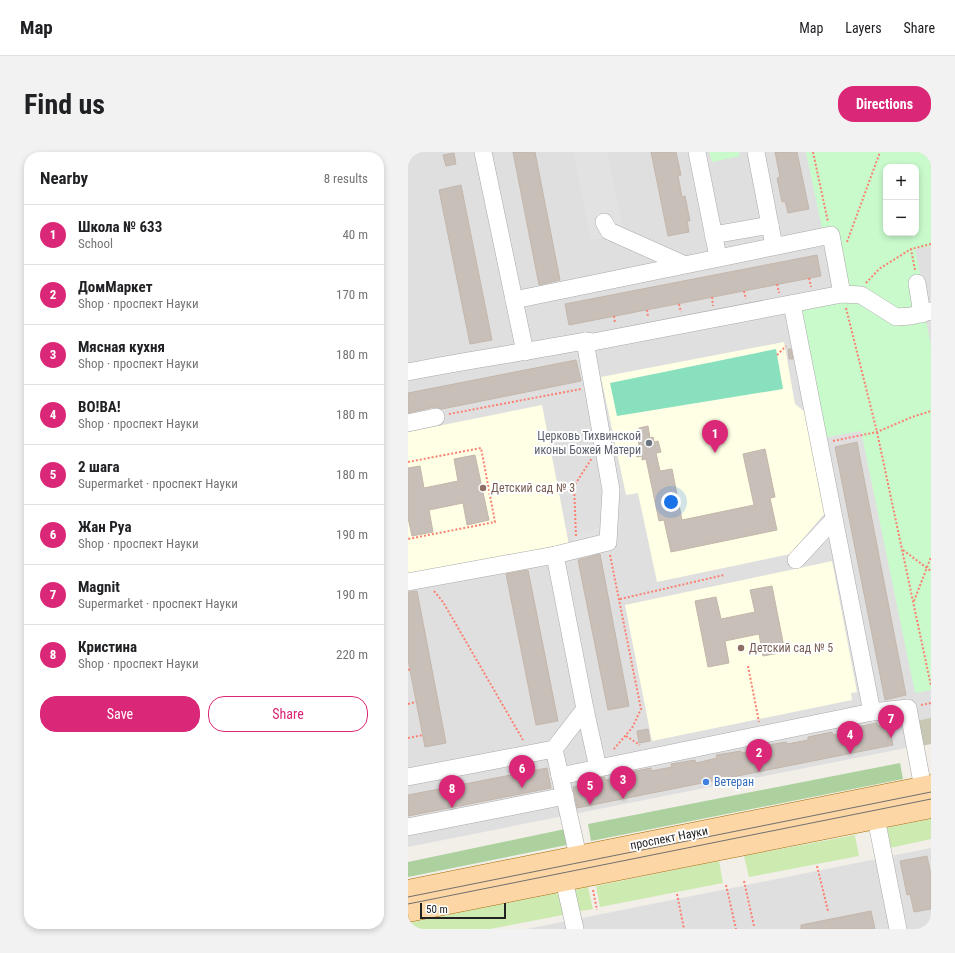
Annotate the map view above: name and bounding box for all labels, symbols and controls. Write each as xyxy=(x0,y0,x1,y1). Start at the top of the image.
text: Map xyxy=(20,16,53,39)
text: Map xyxy=(799,20,823,36)
text: Layers xyxy=(845,20,882,36)
text: Share xyxy=(904,20,935,36)
button: Directions xyxy=(838,86,931,122)
text: Find us xyxy=(24,88,105,121)
map controls xyxy=(883,164,919,236)
button: + xyxy=(883,164,919,200)
text: Nearby xyxy=(40,168,88,188)
text: 8 results xyxy=(324,171,368,186)
button: − xyxy=(883,200,919,236)
text: Школа № 633 xyxy=(78,218,162,236)
text: 1 xyxy=(50,227,56,242)
text: 40 m xyxy=(342,227,368,242)
text: School xyxy=(78,236,113,251)
text: ДомМаркет xyxy=(78,278,152,296)
text: 2 xyxy=(50,287,56,302)
text: 170 m xyxy=(336,287,368,302)
text: Shop · проспект Науки xyxy=(78,296,199,311)
text: Мясная кухня xyxy=(78,338,165,356)
text: 3 xyxy=(50,347,56,362)
text: 180 m xyxy=(336,347,368,362)
text: Shop · проспект Науки xyxy=(78,356,199,371)
text: ВО!ВА! xyxy=(78,398,121,416)
text: 4 xyxy=(50,407,56,422)
text: 180 m xyxy=(336,407,368,422)
text: Shop · проспект Науки xyxy=(78,416,199,431)
pin: 1 xyxy=(702,420,728,453)
place label: Церковь Тихвинской иконы Божей Матери xyxy=(534,429,641,457)
marker: Церковь Тихвинской иконы Божей Матери xyxy=(644,438,654,448)
text: 2 шага xyxy=(78,458,120,476)
text: 5 xyxy=(50,467,56,482)
text: 180 m xyxy=(336,467,368,482)
text: Supermarket · проспект Науки xyxy=(78,476,238,491)
place label: Детский сад № 3 xyxy=(491,481,575,495)
marker: Детский сад № 3 xyxy=(478,483,488,493)
your location xyxy=(661,492,681,512)
text: Жан Руа xyxy=(78,518,132,536)
text: 6 xyxy=(50,527,56,542)
text: 190 m xyxy=(336,527,368,542)
text: Shop · проспект Науки xyxy=(78,536,199,551)
text: Magnit xyxy=(78,578,120,596)
text: 7 xyxy=(50,587,56,602)
text: 190 m xyxy=(336,587,368,602)
text: Supermarket · проспект Науки xyxy=(78,596,238,611)
text: Кристина xyxy=(78,638,137,656)
place label: Детский сад № 5 xyxy=(749,641,833,655)
marker: Детский сад № 5 xyxy=(736,643,746,653)
text: 8 xyxy=(50,647,56,662)
text: 220 m xyxy=(336,647,368,662)
text: Shop · проспект Науки xyxy=(78,656,199,671)
button: Save xyxy=(40,696,200,732)
button: Share xyxy=(208,696,368,732)
pin: 7 xyxy=(878,705,904,738)
pin: 4 xyxy=(837,721,863,754)
pin: 2 xyxy=(746,739,772,772)
pin: 6 xyxy=(509,755,535,788)
pin: 3 xyxy=(610,766,636,799)
pin: 5 xyxy=(577,772,603,805)
pin: 8 xyxy=(439,775,465,808)
place label: Ветеран xyxy=(714,775,754,789)
marker: Ветеран xyxy=(701,777,711,787)
street label: проспект Науки xyxy=(629,824,709,852)
scale bar xyxy=(420,901,506,920)
text: 50 m xyxy=(426,903,448,916)

